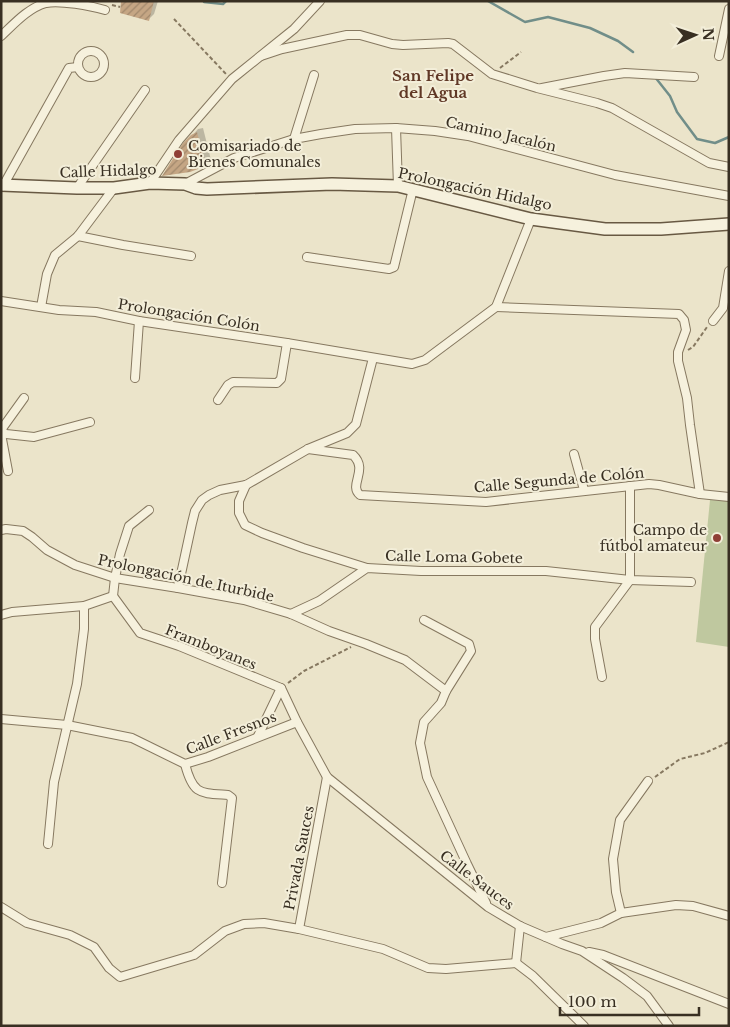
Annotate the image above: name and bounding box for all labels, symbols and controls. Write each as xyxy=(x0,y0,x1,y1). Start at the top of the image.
north arrow xyxy=(670,10,720,60)
text: N xyxy=(699,27,717,41)
district label: San Felipe del Agua xyxy=(392,66,474,102)
street label: Camino Jacalón xyxy=(444,113,558,156)
place label: Comisariado de Bienes Comunales xyxy=(188,137,321,171)
marker: Comisariado de Bienes Comunales xyxy=(172,148,184,160)
street label: Calle Hidalgo xyxy=(59,160,157,182)
street label: Prolongación Hidalgo xyxy=(396,164,554,214)
street label: Prolongación Colón xyxy=(117,295,262,335)
street label: Calle Segunda de Colón xyxy=(473,464,645,496)
place label: Campo de fútbol amateur xyxy=(600,521,707,555)
marker: Campo de fútbol amateur xyxy=(711,532,723,544)
street label: Calle Loma Gobete xyxy=(385,547,523,567)
street label: Prolongación de Iturbide xyxy=(96,551,276,605)
street label: Framboyanes xyxy=(163,620,259,674)
street label: Calle Fresnos xyxy=(183,707,279,759)
street label: Privada Sauces xyxy=(280,804,318,912)
street label: Calle Sauces xyxy=(436,846,518,914)
scale bar xyxy=(560,984,699,1016)
text: 100 m xyxy=(568,992,617,1011)

